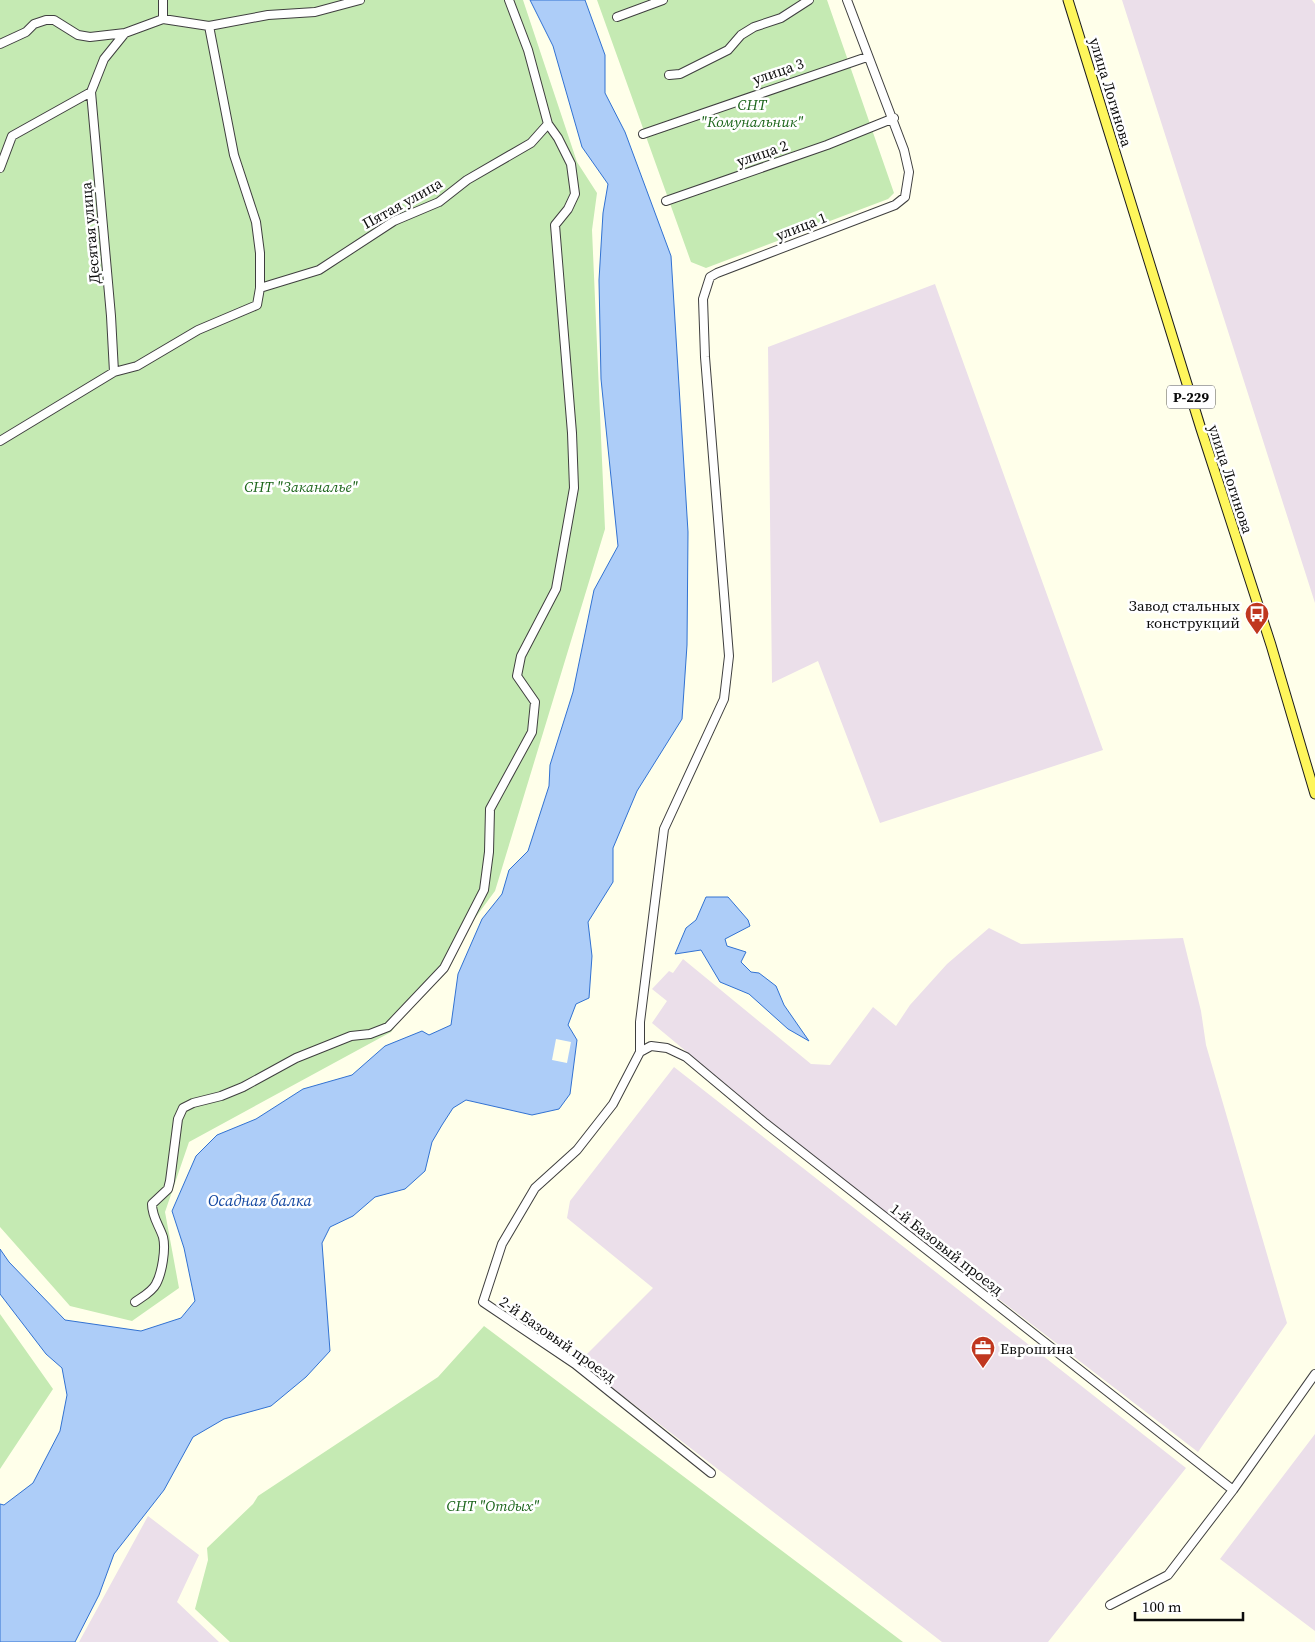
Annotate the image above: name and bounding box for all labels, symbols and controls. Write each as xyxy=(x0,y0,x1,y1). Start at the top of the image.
street label: улица Логинова xyxy=(1084,35,1138,150)
street label: улица 3 xyxy=(749,52,807,90)
park label: СНТ "Комунальник" xyxy=(701,94,804,132)
street label: улица 2 xyxy=(733,134,791,172)
street label: Пятая улица xyxy=(358,172,446,234)
street label: Десятая улица xyxy=(75,181,105,285)
street label: улица 1 xyxy=(772,207,830,245)
road number: Р-229 xyxy=(1167,386,1215,408)
street label: улица Логинова xyxy=(1203,422,1259,537)
park label: СНТ "Заканалье" xyxy=(244,476,359,497)
place label: Завод стальных конструкций xyxy=(1129,595,1240,633)
bus stop icon: Завод стальных конструкций xyxy=(1244,601,1270,635)
water label: Осадная балка xyxy=(208,1189,313,1211)
street label: 1-й Базовый проезд xyxy=(886,1198,1008,1300)
street label: 2-й Базовый проезд xyxy=(495,1291,621,1387)
office icon: Еврошина xyxy=(970,1335,996,1369)
place label: Еврошина xyxy=(1000,1338,1074,1359)
park label: СНТ "Отдых" xyxy=(447,1495,540,1516)
scale bar xyxy=(1135,1590,1242,1622)
text: 100 m xyxy=(1142,1596,1182,1617)

